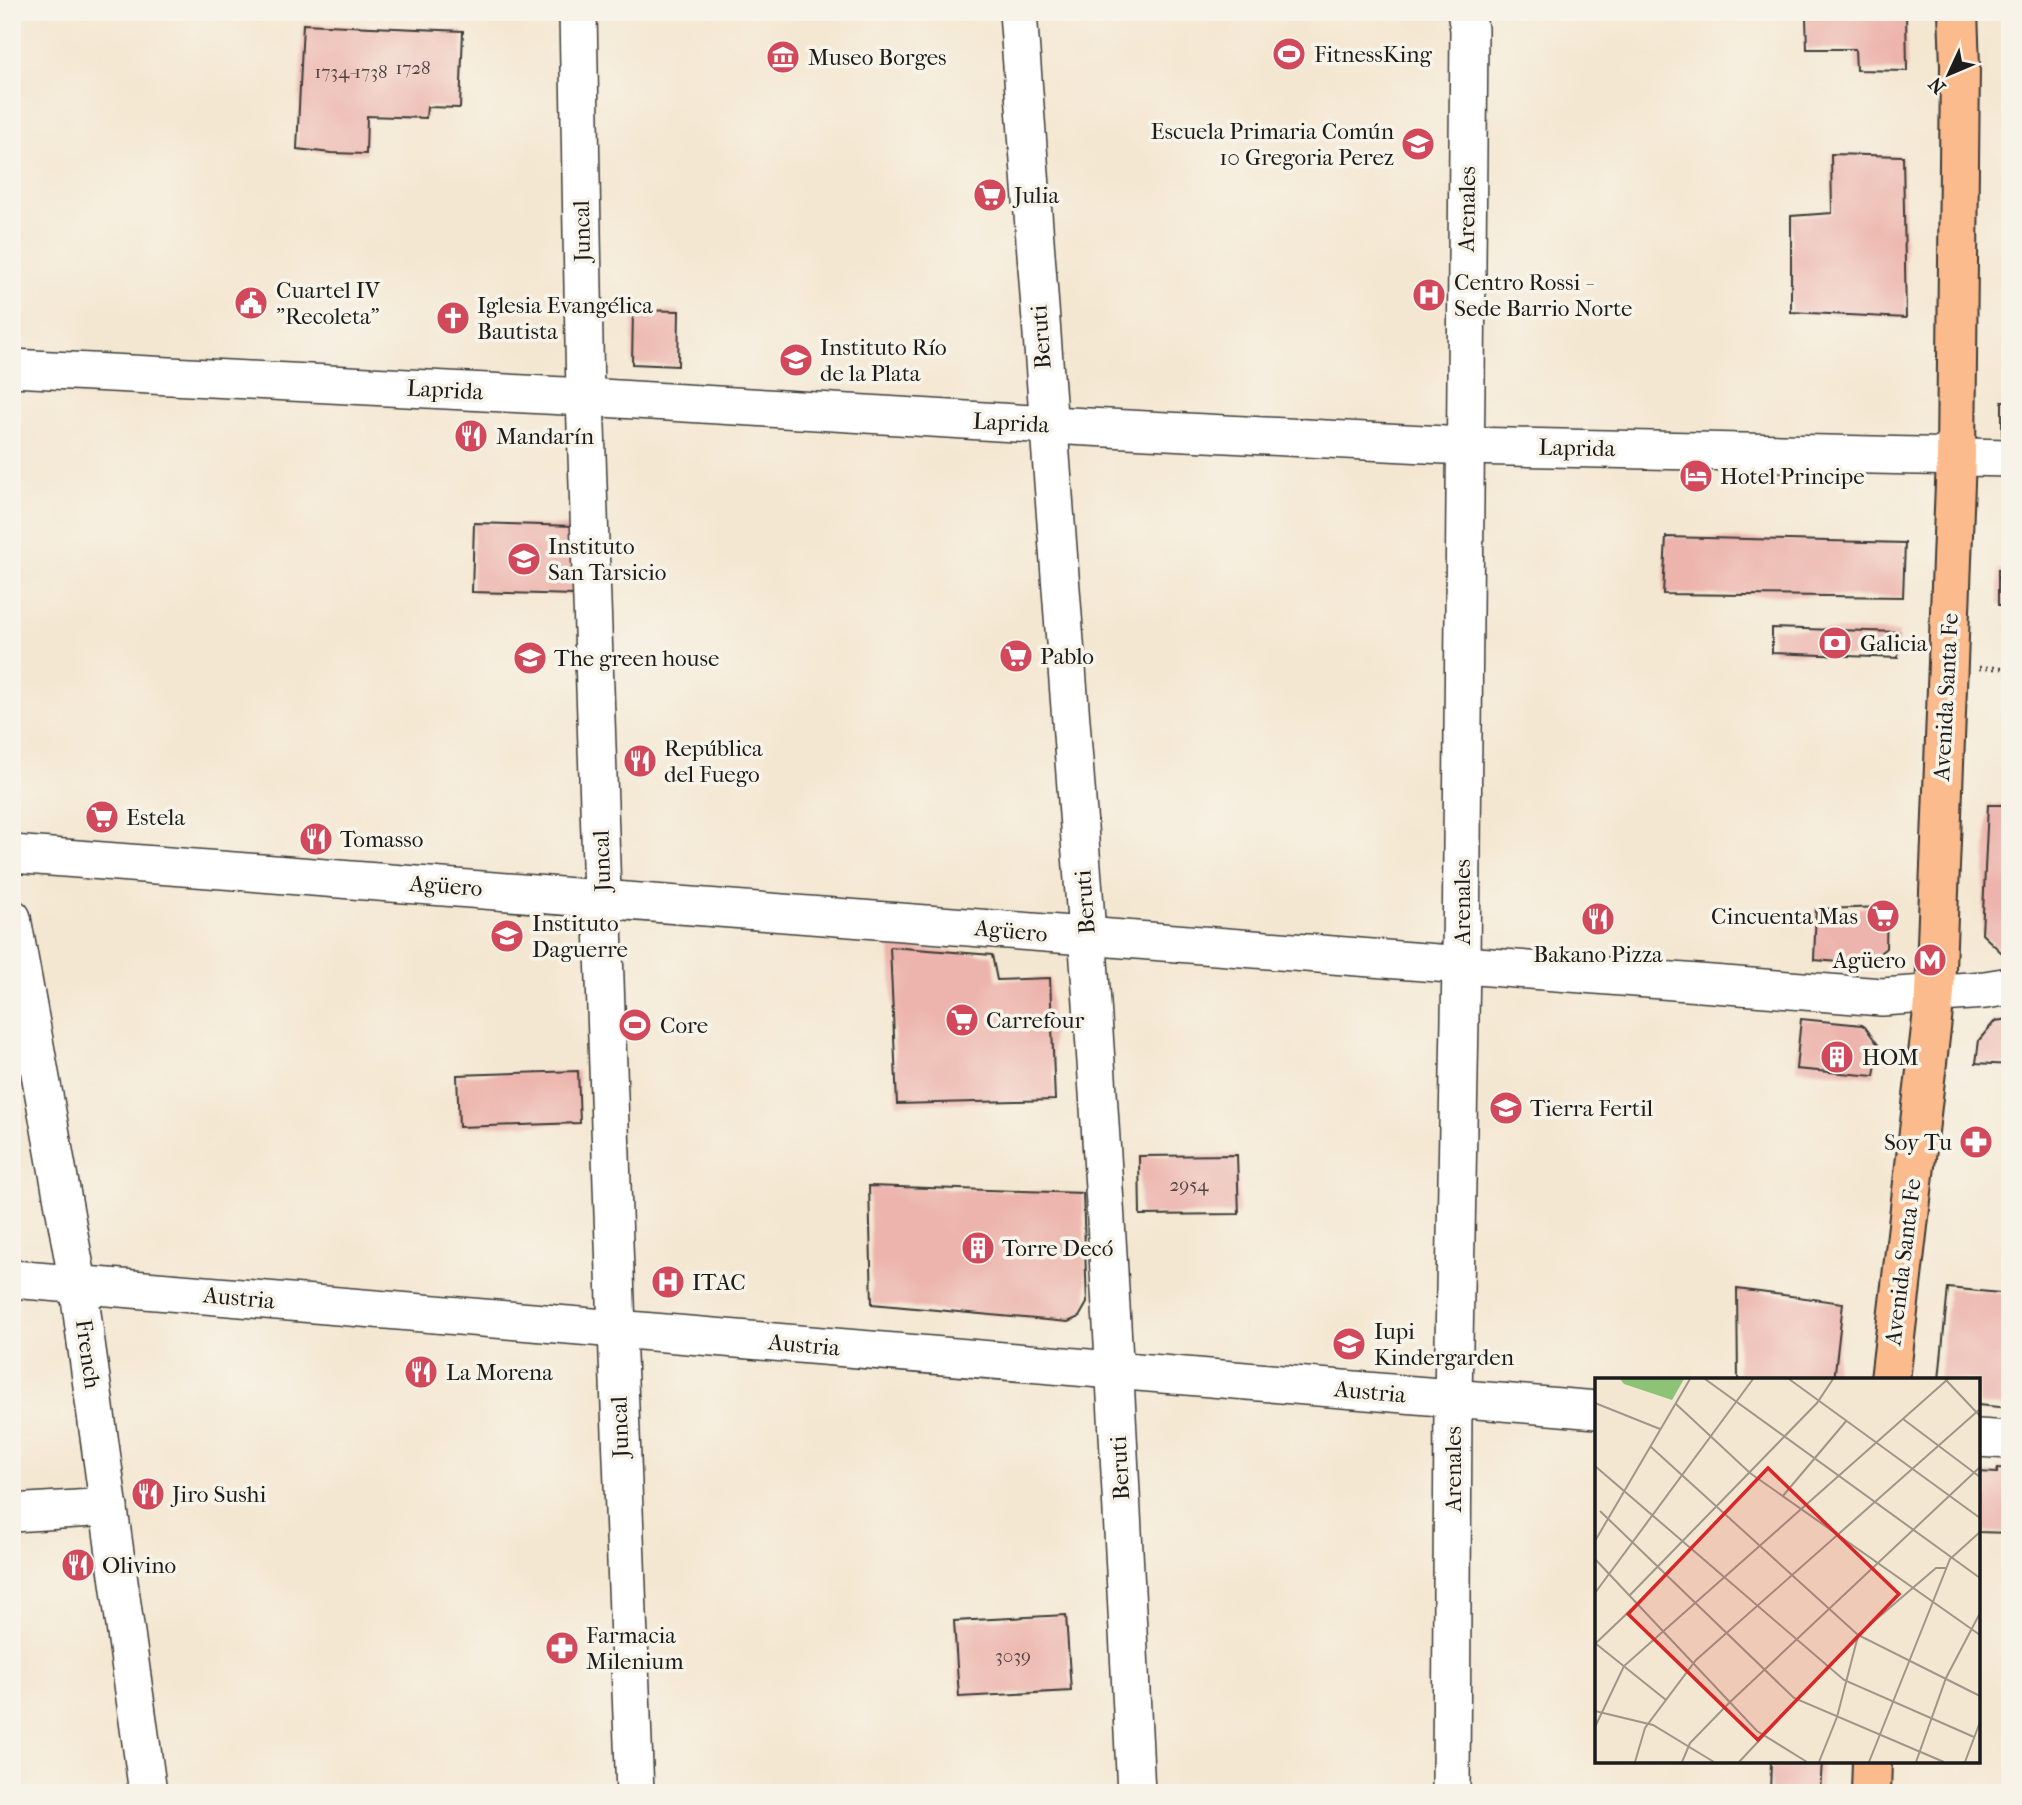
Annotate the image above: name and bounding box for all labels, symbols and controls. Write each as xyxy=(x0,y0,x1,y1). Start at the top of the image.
sports icon: FitnessKing xyxy=(1270,35,1308,73)
museum icon: Museo Borges xyxy=(764,38,802,76)
north arrow xyxy=(1913,38,1983,108)
place label: FitnessKing xyxy=(1314,41,1433,68)
place label: Museo Borges xyxy=(808,44,947,71)
house number: 1728 xyxy=(395,57,431,79)
house number: 1734-1738 xyxy=(314,61,388,83)
text: N xyxy=(1924,72,1950,98)
place label: Escuela Primaria Común 10 Gregoria Perez xyxy=(1151,118,1395,171)
school or university icon: Escuela Primaria Común 10 Gregoria Perez xyxy=(1399,125,1437,163)
street label: Arenales xyxy=(1453,166,1481,253)
supermarket icon: Julia xyxy=(971,176,1009,214)
place label: Julia xyxy=(1012,182,1059,209)
street label: Juncal xyxy=(568,199,596,264)
place label: Centro Rossi - Sede Barrio Norte xyxy=(1454,269,1633,322)
hospital icon: Centro Rossi - Sede Barrio Norte xyxy=(1410,276,1448,314)
place label: Cuartel IV "Recoleta" xyxy=(276,277,381,330)
public building icon: Cuartel IV "Recoleta" xyxy=(232,284,270,322)
place label: Iglesia Evangélica Bautista xyxy=(477,292,653,345)
church icon: Iglesia Evangélica Bautista xyxy=(434,299,472,337)
street label: Beruti xyxy=(1025,304,1057,370)
place label: Instituto Río de la Plata xyxy=(820,334,947,387)
school or university icon: Instituto Río de la Plata xyxy=(777,341,815,379)
street label: Laprida xyxy=(406,375,484,406)
street label: Laprida xyxy=(972,408,1050,439)
restaurant icon: Mandarín xyxy=(452,417,490,455)
place label: Mandarín xyxy=(496,423,595,450)
street label: Laprida xyxy=(1539,434,1616,462)
hotel icon: Hotel Principe xyxy=(1677,457,1715,495)
place label: Hotel Principe xyxy=(1720,463,1865,490)
place label: Instituto San Tarsicio xyxy=(548,533,666,586)
school or university icon: Instituto San Tarsicio xyxy=(505,540,543,578)
street label: Avenida Santa Fe xyxy=(1928,612,1964,783)
bank icon: Galicia xyxy=(1816,624,1854,662)
place label: Galicia xyxy=(1860,630,1928,657)
supermarket icon: Pablo xyxy=(997,637,1035,675)
school or university icon: The green house xyxy=(511,639,549,677)
place label: Pablo xyxy=(1040,643,1094,670)
place label: The green house xyxy=(554,645,719,672)
place label: República del Fuego xyxy=(664,735,763,788)
restaurant icon: República del Fuego xyxy=(621,742,659,780)
supermarket icon: Estela xyxy=(83,798,121,836)
place label: Estela xyxy=(126,804,185,831)
restaurant icon: Tomasso xyxy=(297,820,335,858)
place label: Tomasso xyxy=(340,826,423,853)
street label: Juncal xyxy=(587,829,617,894)
street label: Arenales xyxy=(1449,859,1476,946)
street label: Beruti xyxy=(1069,869,1101,935)
street label: Agüero xyxy=(408,870,483,902)
supermarket icon: Cincuenta Mas xyxy=(1864,897,1902,935)
restaurant icon: Bakano Pizza xyxy=(1579,900,1617,938)
place label: Cincuenta Mas xyxy=(1711,903,1858,930)
place label: Instituto Daguerre xyxy=(532,910,628,963)
street label: Agüero xyxy=(972,914,1049,948)
school or university icon: Instituto Daguerre xyxy=(488,917,526,955)
place label: Bakano Pizza xyxy=(1533,941,1663,968)
metro station icon: Agüero xyxy=(1911,941,1949,979)
place label: Agüero xyxy=(1832,947,1906,974)
supermarket icon: Carrefour xyxy=(943,1001,981,1039)
sports icon: Core xyxy=(616,1006,654,1044)
place label: Carrefour xyxy=(986,1007,1085,1034)
place label: Core xyxy=(660,1012,708,1039)
building icon: HOM xyxy=(1818,1038,1856,1076)
place label: HOM xyxy=(1862,1044,1919,1071)
school or university icon: Tierra Fertil xyxy=(1487,1089,1525,1127)
place label: Tierra Fertil xyxy=(1530,1095,1654,1122)
pharmacy icon: Soy Tu xyxy=(1957,1123,1995,1161)
place label: Soy Tu xyxy=(1884,1129,1952,1156)
house number: 2954 xyxy=(1169,1174,1209,1196)
street label: Avenida Santa Fe xyxy=(1879,1177,1927,1348)
building icon: Torre Decó xyxy=(959,1229,997,1267)
place label: Torre Decó xyxy=(1002,1235,1113,1262)
hospital icon: ITAC xyxy=(649,1263,687,1301)
place label: ITAC xyxy=(692,1269,746,1296)
street label: Austria xyxy=(201,1281,276,1315)
street label: French xyxy=(70,1318,106,1390)
place label: Iupi Kindergarden xyxy=(1374,1318,1515,1371)
school or university icon: Iupi Kindergarden xyxy=(1330,1325,1368,1363)
street label: Austria xyxy=(766,1328,841,1362)
restaurant icon: La Morena xyxy=(402,1353,440,1391)
place label: La Morena xyxy=(446,1359,553,1386)
street label: Austria xyxy=(1332,1375,1407,1409)
inset map xyxy=(1595,1378,1980,1763)
street label: Juncal xyxy=(605,1395,635,1460)
street label: Arenales xyxy=(1440,1426,1467,1513)
street label: Beruti xyxy=(1105,1435,1135,1501)
restaurant icon: Jiro Sushi xyxy=(129,1475,167,1513)
place label: Jiro Sushi xyxy=(170,1481,267,1508)
restaurant icon: Olivino xyxy=(59,1546,97,1584)
place label: Olivino xyxy=(102,1552,176,1579)
place label: Farmacia Milenium xyxy=(586,1622,684,1675)
pharmacy icon: Farmacia Milenium xyxy=(543,1629,581,1667)
house number: 3039 xyxy=(995,1645,1031,1667)

